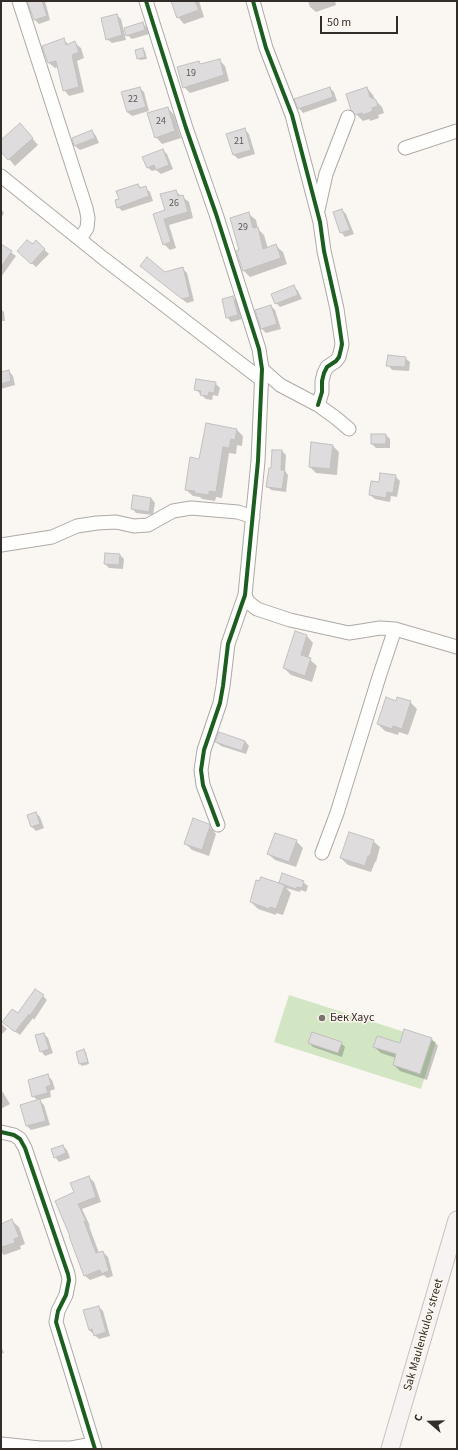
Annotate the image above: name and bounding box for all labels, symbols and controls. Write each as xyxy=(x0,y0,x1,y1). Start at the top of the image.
scale bar xyxy=(322,8,400,34)
text: 50 m xyxy=(327,14,351,31)
house number: 19 xyxy=(186,68,196,80)
house number: 22 xyxy=(128,94,138,106)
house number: 24 xyxy=(156,116,166,128)
house number: 21 xyxy=(234,136,244,148)
house number: 26 xyxy=(169,198,179,210)
house number: 29 xyxy=(238,222,248,234)
place label: Бек Хаус xyxy=(330,1011,374,1025)
marker: Бек Хаус xyxy=(317,1013,327,1023)
street label: Sak Maulenkulov street xyxy=(401,1277,447,1393)
north arrow xyxy=(410,1402,450,1442)
text: С xyxy=(410,1412,426,1423)

